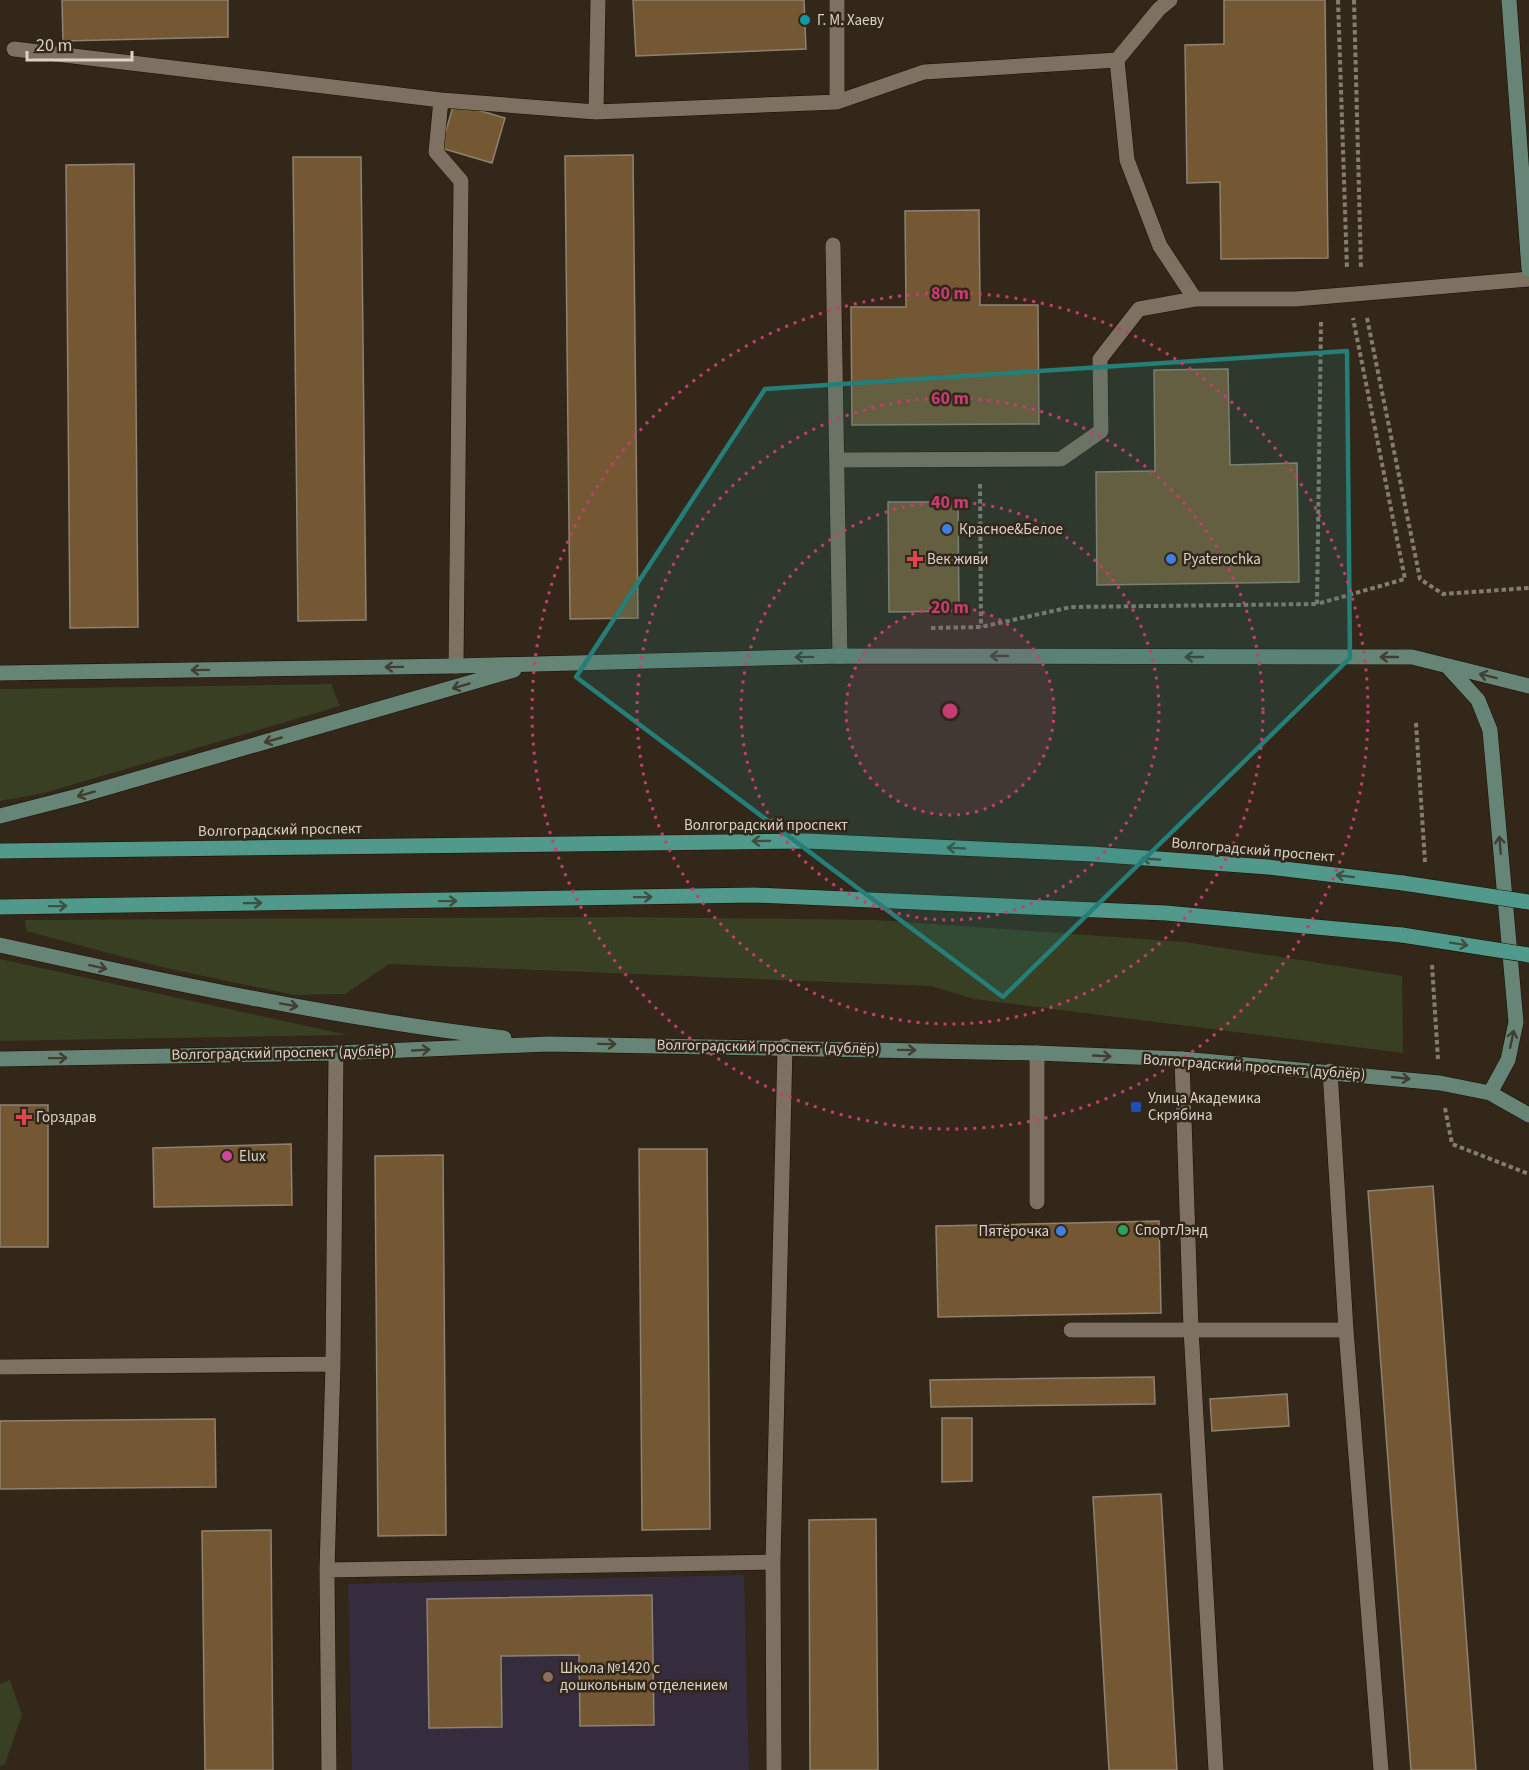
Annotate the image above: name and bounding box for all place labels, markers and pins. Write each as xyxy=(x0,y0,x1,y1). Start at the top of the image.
place label: Г. М. Хаеву xyxy=(817,10,884,31)
marker: Г. М. Хаеву xyxy=(798,13,812,27)
place label: Красное&Белое xyxy=(959,519,1063,540)
marker: Красное&Белое xyxy=(940,522,954,536)
place label: Век живи xyxy=(927,549,989,570)
place label: Pyaterochka xyxy=(1183,549,1261,570)
marker: Век живи xyxy=(908,552,922,566)
marker: Pyaterochka xyxy=(1164,552,1178,566)
centre of rings xyxy=(940,701,960,721)
place label: Улица Академика Скрябина xyxy=(1148,1088,1261,1126)
marker: Улица Академика Скрябина xyxy=(1129,1100,1143,1114)
place label: Горздрав xyxy=(36,1107,97,1128)
marker: Горздрав xyxy=(17,1110,31,1124)
place label: Elux xyxy=(239,1146,266,1167)
marker: Elux xyxy=(220,1149,234,1163)
place label: СпортЛэнд xyxy=(1135,1220,1208,1241)
place label: Пятёрочка xyxy=(978,1221,1049,1242)
marker: СпортЛэнд xyxy=(1116,1223,1130,1237)
marker: Пятёрочка xyxy=(1054,1224,1068,1238)
place label: Школа №1420 с дошкольным отделением xyxy=(560,1658,728,1696)
marker: Школа №1420 с дошкольным отделением xyxy=(541,1670,555,1684)

